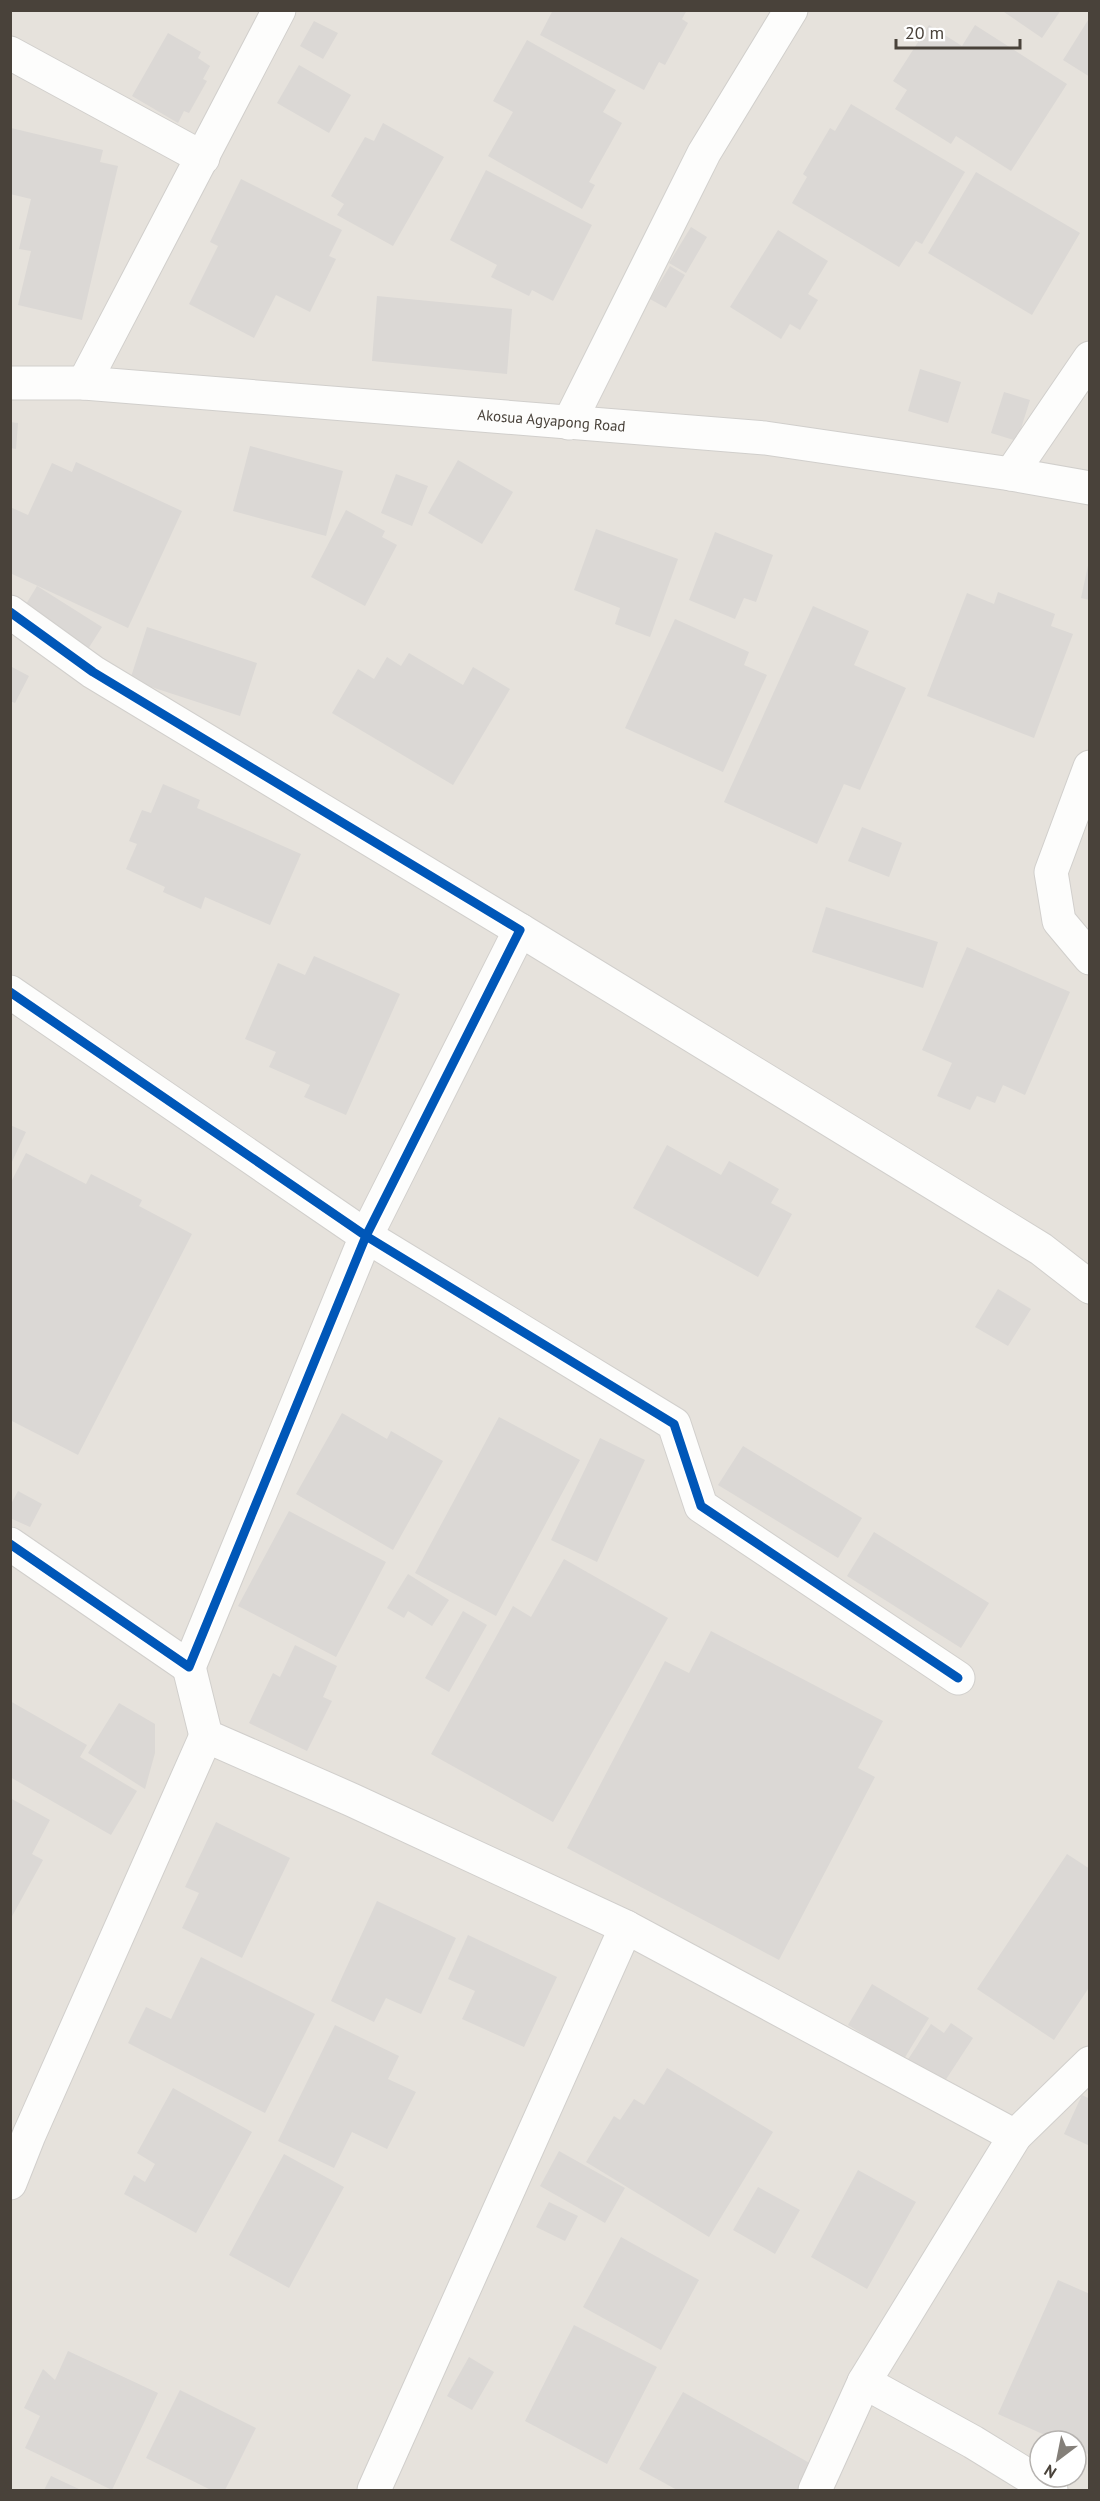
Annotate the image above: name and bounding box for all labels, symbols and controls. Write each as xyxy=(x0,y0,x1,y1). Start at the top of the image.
scale bar xyxy=(896,12,1020,50)
text: 20 m xyxy=(905,21,944,44)
street label: Akosua Agyapong Road xyxy=(477,405,626,436)
north arrow xyxy=(1028,2429,1088,2489)
text: N xyxy=(1040,2460,1060,2483)

